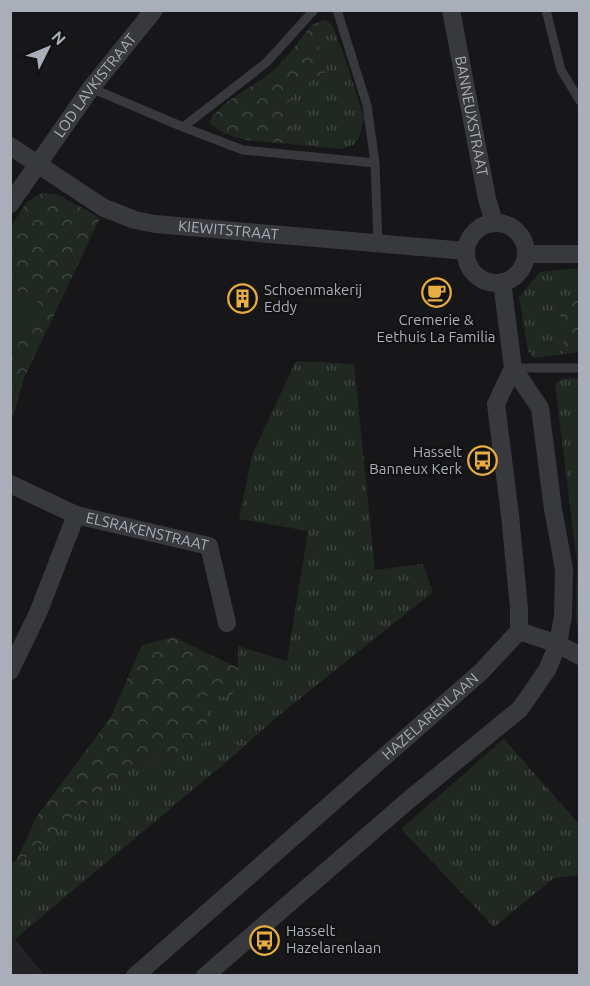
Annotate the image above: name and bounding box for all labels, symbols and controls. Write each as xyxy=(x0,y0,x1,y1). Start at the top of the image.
north arrow xyxy=(18,18,78,78)
text: N xyxy=(48,27,70,48)
street label: LOD LAVKISTRAAT xyxy=(50,29,140,140)
street label: BANNEUXSTRAAT xyxy=(452,54,492,178)
street label: KIEWITSTRAAT xyxy=(177,217,280,243)
cafe icon: Cremerie & Eethuis La Familia xyxy=(420,277,452,309)
place label: Schoenmakerij Eddy xyxy=(264,281,362,315)
building icon: Schoenmakerij Eddy xyxy=(227,283,259,315)
place label: Cremerie & Eethuis La Familia xyxy=(377,311,496,345)
place label: Hasselt Banneux Kerk xyxy=(369,443,462,477)
bus stop icon: Hasselt Banneux Kerk xyxy=(467,445,499,477)
street label: ELSRAKENSTRAAT xyxy=(84,509,211,554)
street label: HAZELARENLAAN xyxy=(378,669,481,763)
place label: Hasselt Hazelarenlaan xyxy=(286,922,381,956)
bus stop icon: Hasselt Hazelarenlaan xyxy=(249,924,281,956)

